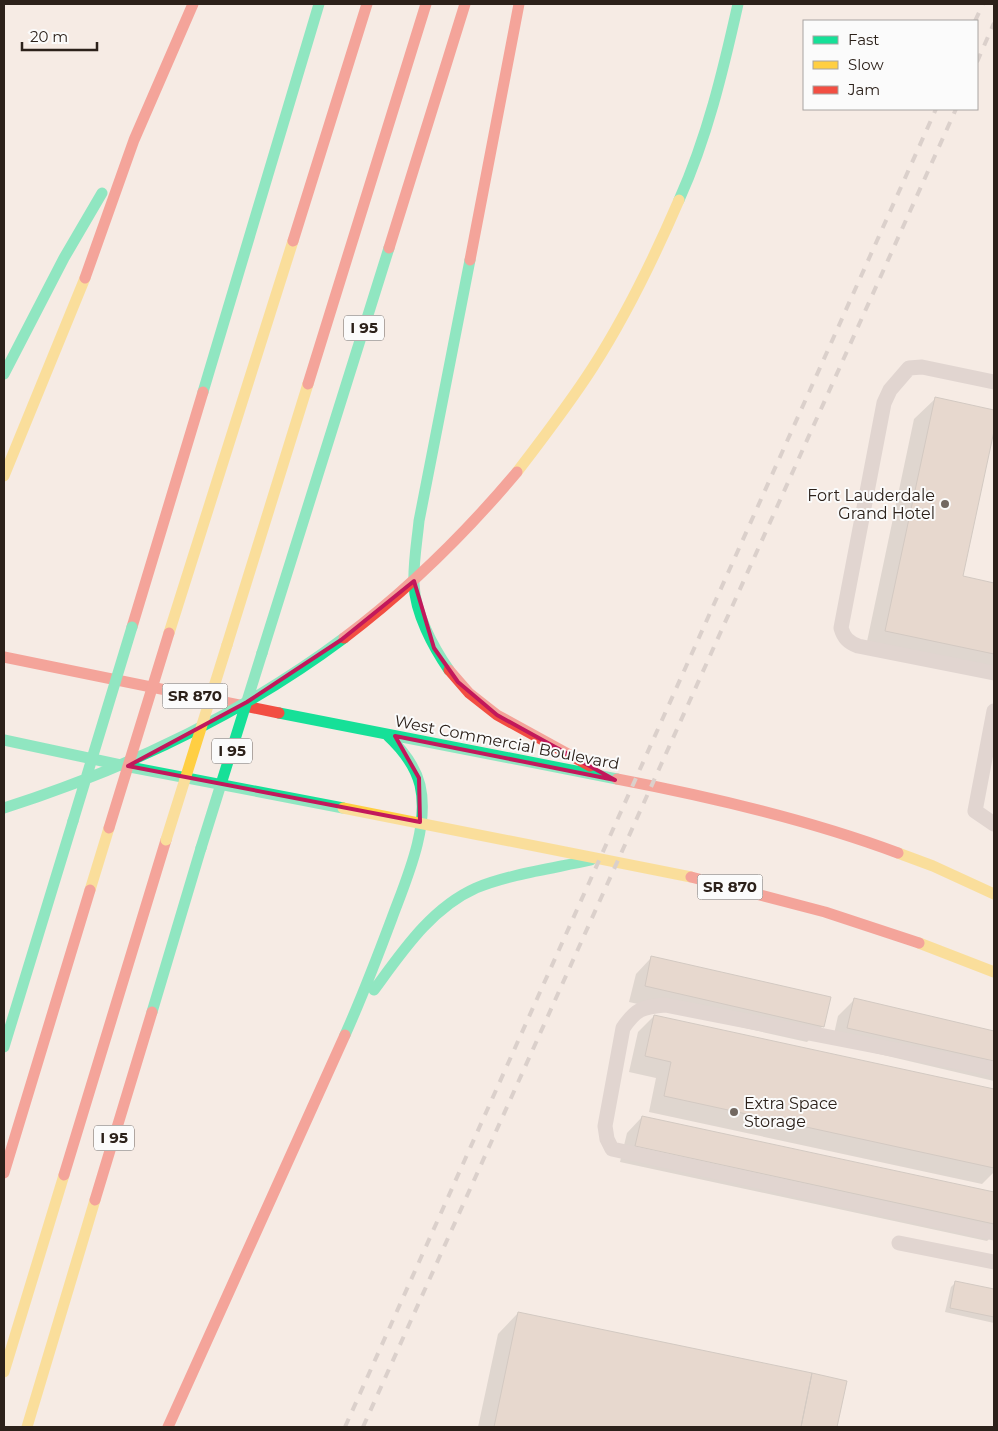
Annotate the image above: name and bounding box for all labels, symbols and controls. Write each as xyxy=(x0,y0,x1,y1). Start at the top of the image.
scale bar xyxy=(22,20,98,52)
legend xyxy=(803,20,978,110)
text: 20 m xyxy=(30,27,68,46)
text: Fast xyxy=(848,30,879,49)
text: Slow xyxy=(848,55,884,74)
text: Jam xyxy=(847,80,880,99)
road number: I 95 xyxy=(344,316,384,340)
place label: Fort Lauderdale Grand Hotel xyxy=(807,486,935,523)
marker: Fort Lauderdale Grand Hotel xyxy=(939,498,951,510)
road number: SR 870 xyxy=(162,684,228,708)
street label: West Commercial Boulevard xyxy=(393,711,621,774)
road number: I 95 xyxy=(212,738,252,764)
road number: SR 870 xyxy=(698,874,762,900)
place label: Extra Space Storage xyxy=(744,1094,838,1131)
marker: Extra Space Storage xyxy=(728,1106,740,1118)
road number: I 95 xyxy=(94,1126,134,1150)

